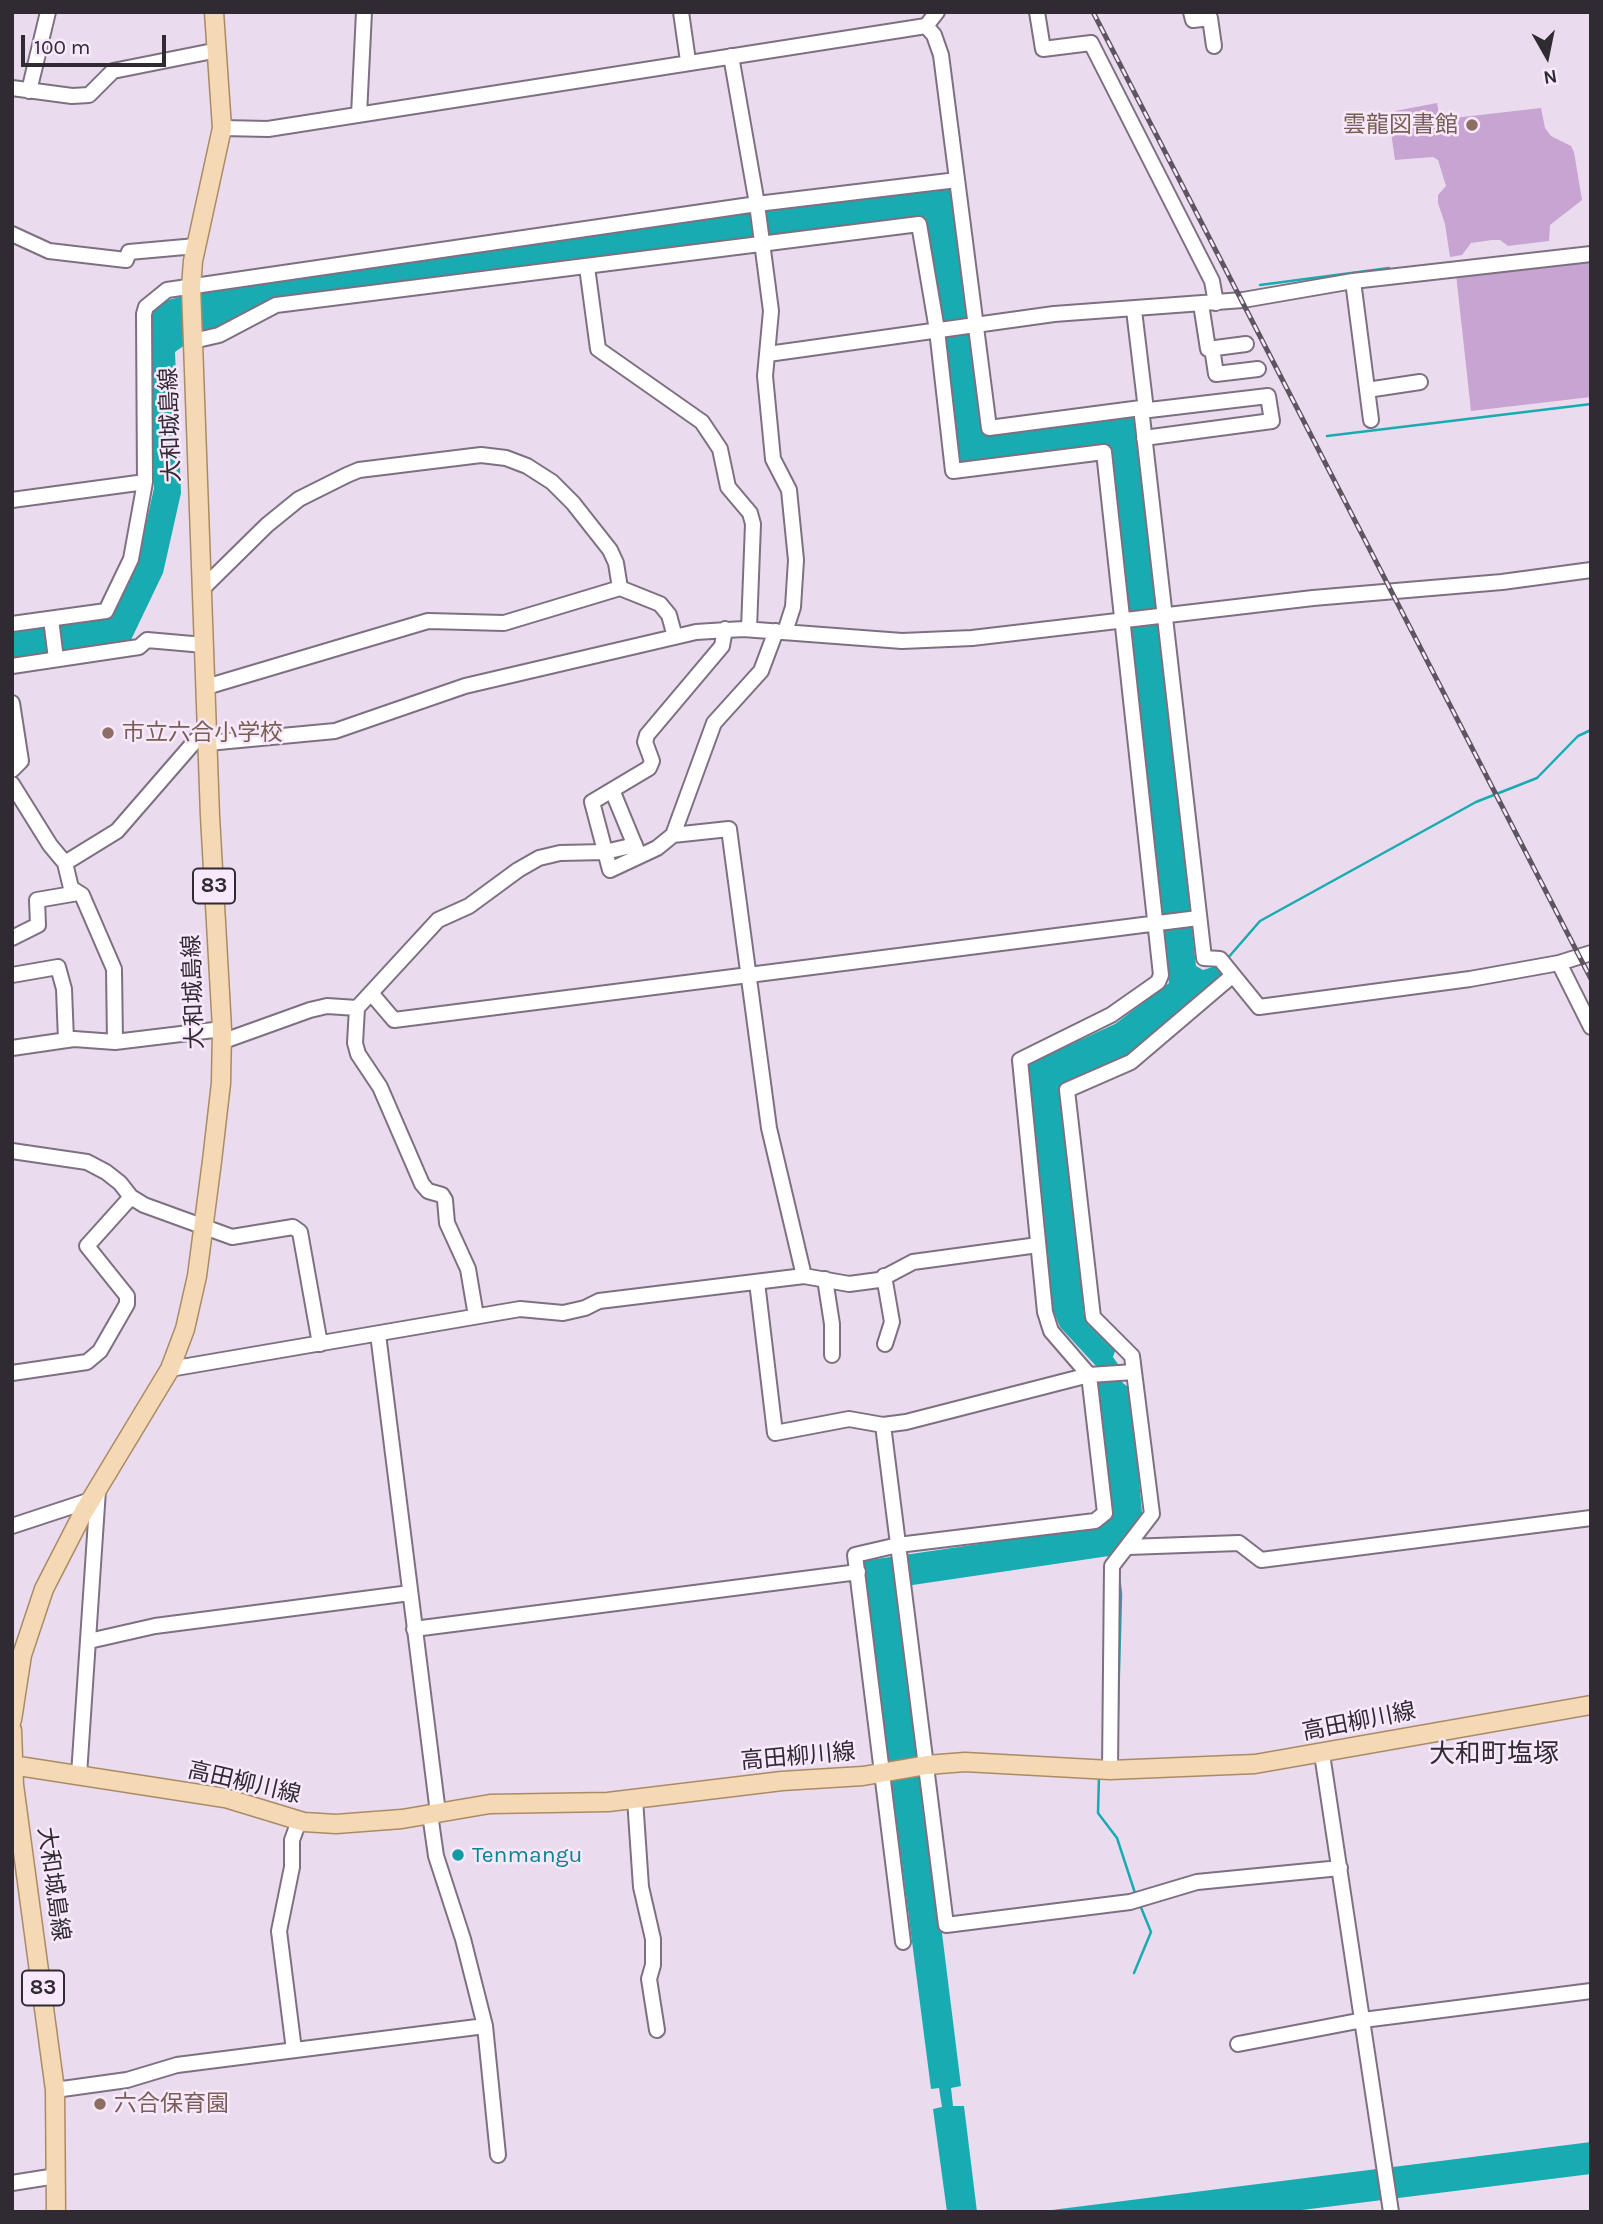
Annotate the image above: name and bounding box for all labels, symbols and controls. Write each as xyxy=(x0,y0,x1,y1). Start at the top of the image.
scale bar xyxy=(24,21,170,65)
north arrow xyxy=(1512,21,1582,91)
text: 100 m xyxy=(34,35,91,59)
text: N xyxy=(1542,65,1559,89)
place label: 雲龍図書館 xyxy=(1343,111,1458,139)
marker: 雲龍図書館 xyxy=(1464,117,1480,133)
street label: 大和城島線 xyxy=(155,367,187,483)
place label: 市立六合小学校 xyxy=(122,719,283,747)
marker: 市立六合小学校 xyxy=(100,725,116,741)
road number: 83 xyxy=(193,868,235,903)
street label: 大和城島線 xyxy=(178,934,210,1050)
street label: 高田柳川線 xyxy=(1300,1697,1418,1747)
street label: 高田柳川線 xyxy=(740,1738,856,1776)
district label: 大和町塩塚 xyxy=(1429,1739,1559,1771)
street label: 高田柳川線 xyxy=(185,1757,303,1809)
street label: 大和城島線 xyxy=(31,1825,75,1943)
place label: Tenmangu xyxy=(472,1841,582,1869)
marker: Tenmangu xyxy=(450,1847,466,1863)
road number: 83 xyxy=(22,1970,64,2006)
place label: 六合保育園 xyxy=(114,2090,229,2118)
marker: 六合保育園 xyxy=(92,2096,108,2112)

